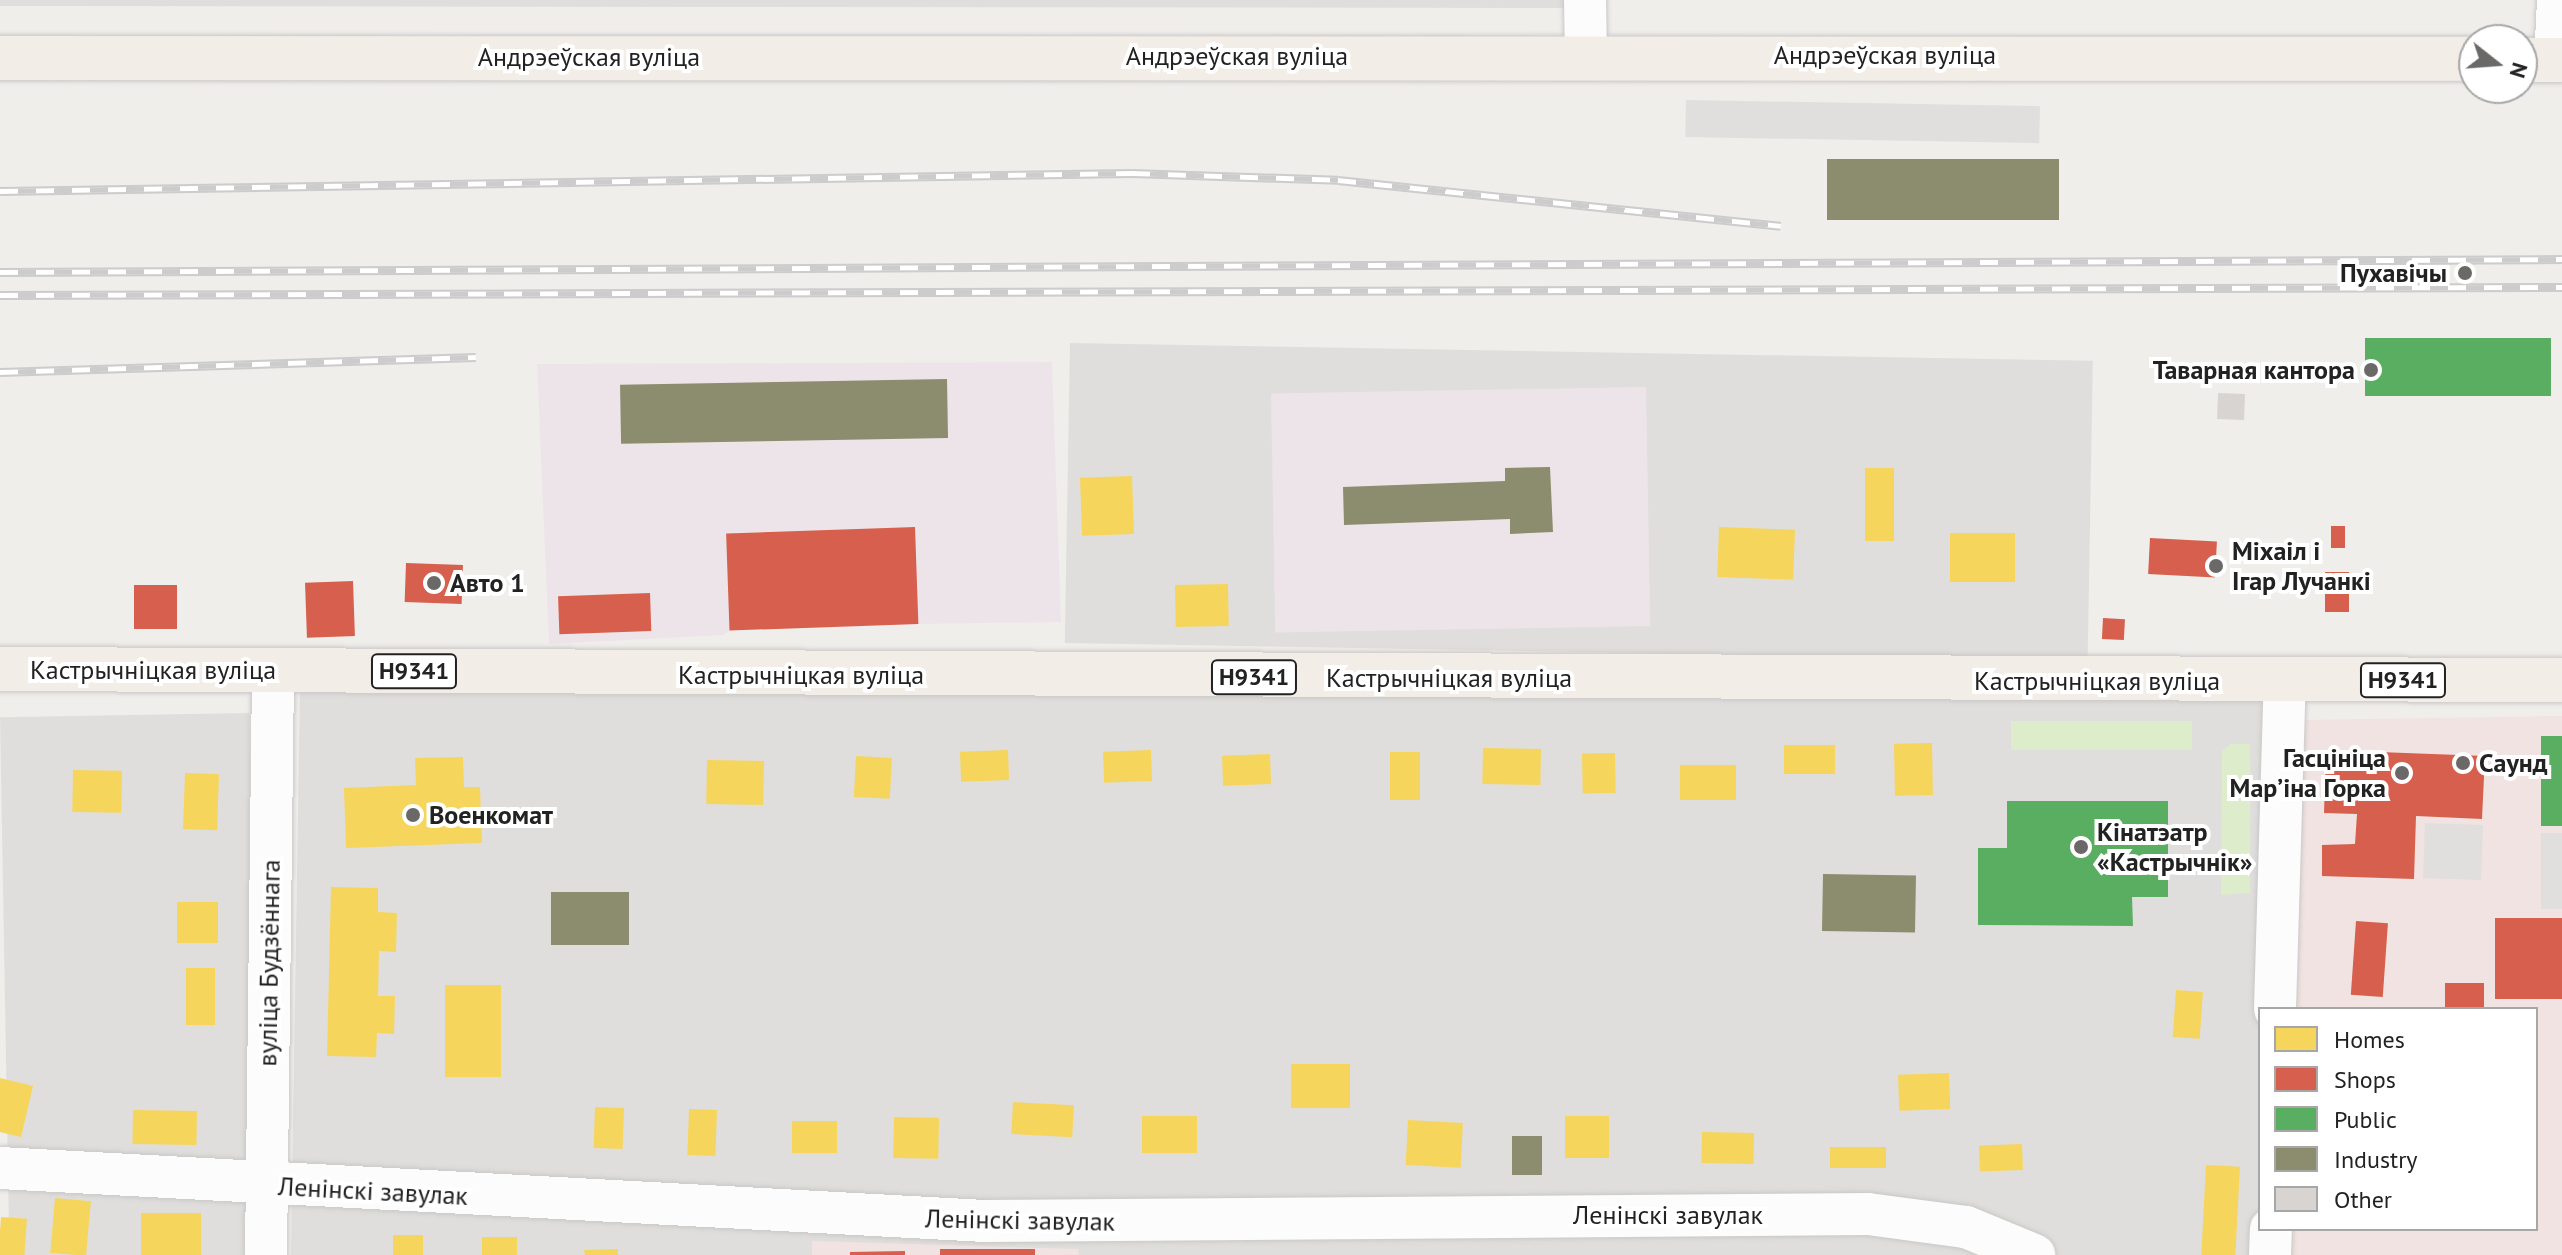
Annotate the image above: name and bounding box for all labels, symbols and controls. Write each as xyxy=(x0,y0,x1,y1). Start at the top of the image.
north arrow xyxy=(2458,24,2538,104)
street label: Андрэеўская вуліца xyxy=(1774,39,1996,71)
street label: Андрэеўская вуліца xyxy=(1126,40,1348,72)
street label: Андрэеўская вуліца xyxy=(478,41,700,73)
text: N xyxy=(2504,59,2535,81)
place label: Пухавічы xyxy=(2340,257,2447,289)
marker: Пухавічы xyxy=(2454,262,2476,284)
place label: Таварная кантора xyxy=(2153,354,2355,386)
marker: Таварная кантора xyxy=(2362,361,2380,379)
place label: Міхаіл і Ігар Лучанкі xyxy=(2232,535,2371,596)
marker: Міхаіл і Ігар Лучанкі xyxy=(2207,557,2225,575)
place label: Авто 1 xyxy=(450,567,525,599)
marker: Авто 1 xyxy=(425,574,443,592)
road number: Н9341 xyxy=(370,651,458,691)
street label: Кастрычніцкая вуліца xyxy=(30,654,276,686)
road number: Н9341 xyxy=(1210,657,1298,697)
street label: Кастрычніцкая вуліца xyxy=(678,659,924,691)
road number: Н9341 xyxy=(2359,660,2447,700)
street label: Кастрычніцкая вуліца xyxy=(1326,662,1572,694)
street label: Кастрычніцкая вуліца xyxy=(1974,665,2220,697)
place label: Гасцініца Марʼіна Горка xyxy=(2230,742,2386,804)
place label: Саунд xyxy=(2479,747,2548,779)
marker: Саунд xyxy=(2454,754,2472,772)
marker: Гасцініца Марʼіна Горка xyxy=(2393,764,2411,782)
place label: Военкомат xyxy=(429,799,553,831)
marker: Военкомат xyxy=(404,806,422,824)
place label: Кінатэатр «Кастрычнік» xyxy=(2097,816,2253,878)
marker: Кінатэатр «Кастрычнік» xyxy=(2072,838,2090,856)
street label: вуліца Будзённага xyxy=(252,859,286,1067)
legend xyxy=(2258,1007,2538,1231)
text: Homes xyxy=(2334,1024,2405,1055)
text: Shops xyxy=(2334,1064,2396,1095)
text: Public xyxy=(2334,1104,2397,1135)
text: Industry xyxy=(2334,1144,2418,1175)
street label: Ленінскі завулак xyxy=(277,1170,469,1212)
text: Other xyxy=(2334,1184,2392,1215)
street label: Ленінскі завулак xyxy=(1573,1199,1763,1231)
street label: Ленінскі завулак xyxy=(925,1203,1115,1237)

